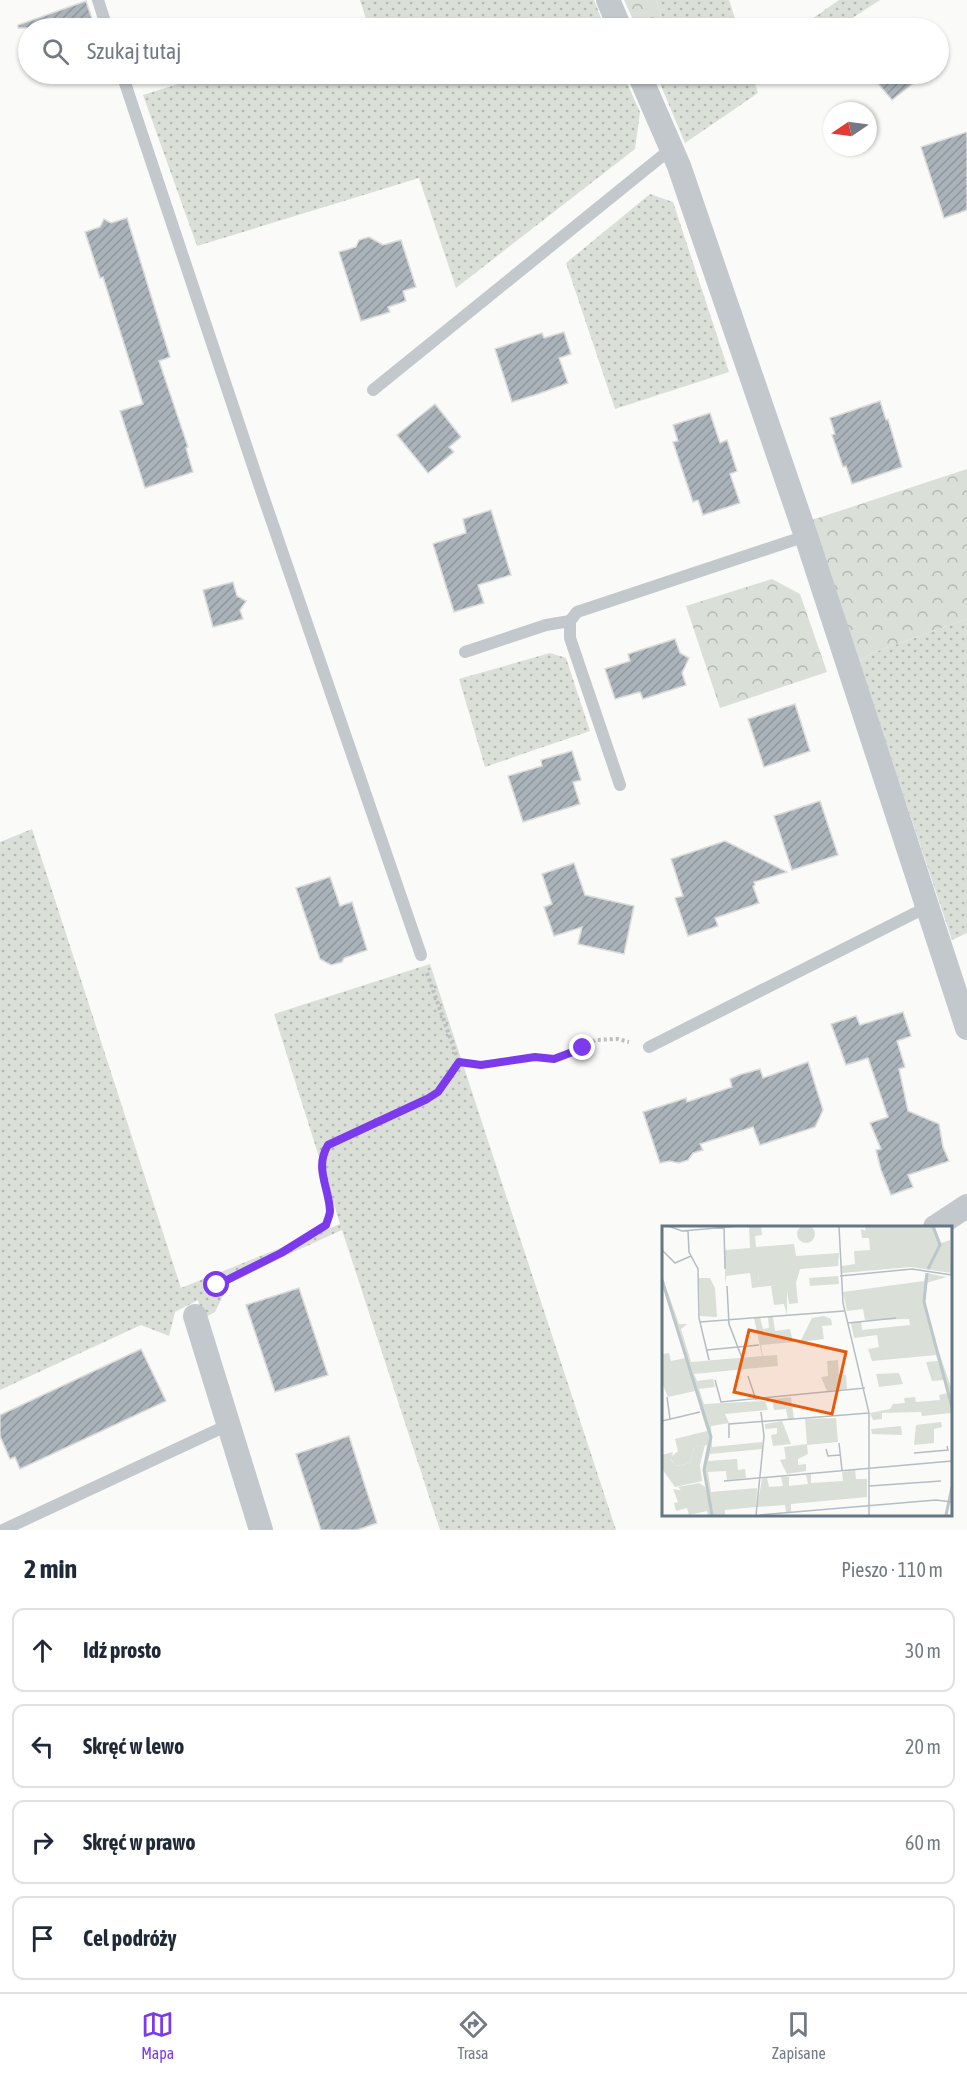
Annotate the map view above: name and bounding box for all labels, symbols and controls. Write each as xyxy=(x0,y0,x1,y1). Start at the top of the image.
search box xyxy=(18,18,949,84)
icon: search xyxy=(39,35,72,68)
text: Szukaj tutaj xyxy=(87,38,181,64)
north arrow xyxy=(823,102,877,156)
route end xyxy=(569,1034,595,1060)
inset map xyxy=(662,1226,952,1515)
route start xyxy=(203,1271,229,1297)
text: 2 min xyxy=(24,1554,77,1584)
text: Pieszo · 110 m xyxy=(841,1558,943,1581)
icon: ahead xyxy=(26,1634,59,1667)
text: Idź prosto xyxy=(83,1637,161,1663)
text: 30 m xyxy=(905,1639,941,1662)
icon: left xyxy=(26,1730,59,1763)
text: Skręć w lewo xyxy=(83,1733,184,1759)
text: 20 m xyxy=(905,1735,941,1758)
icon: right xyxy=(26,1826,59,1859)
text: Skręć w prawo xyxy=(83,1829,196,1855)
text: 60 m xyxy=(905,1831,941,1854)
icon: arrive xyxy=(26,1922,59,1955)
text: Cel podróży xyxy=(83,1925,177,1951)
tab: Mapa xyxy=(141,2008,174,2062)
tab: Trasa xyxy=(457,2008,490,2062)
tab: Zapisane xyxy=(772,2008,826,2062)

